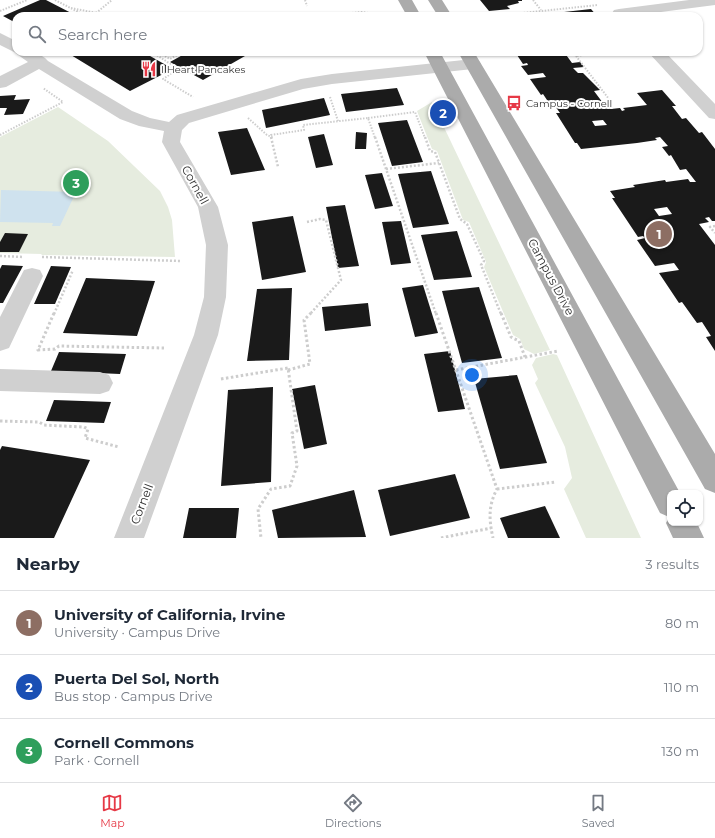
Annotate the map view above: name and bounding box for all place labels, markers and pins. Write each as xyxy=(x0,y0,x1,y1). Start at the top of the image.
restaurant icon: I Heart Pancakes xyxy=(140,60,158,78)
place label: I Heart Pancakes xyxy=(161,63,245,76)
bus stop icon: Campus - Cornell xyxy=(505,94,523,112)
place label: Campus - Cornell xyxy=(526,97,612,110)
pin: 2 xyxy=(430,98,456,128)
pin: 3 xyxy=(63,168,89,198)
pin: 1 xyxy=(646,219,672,249)

